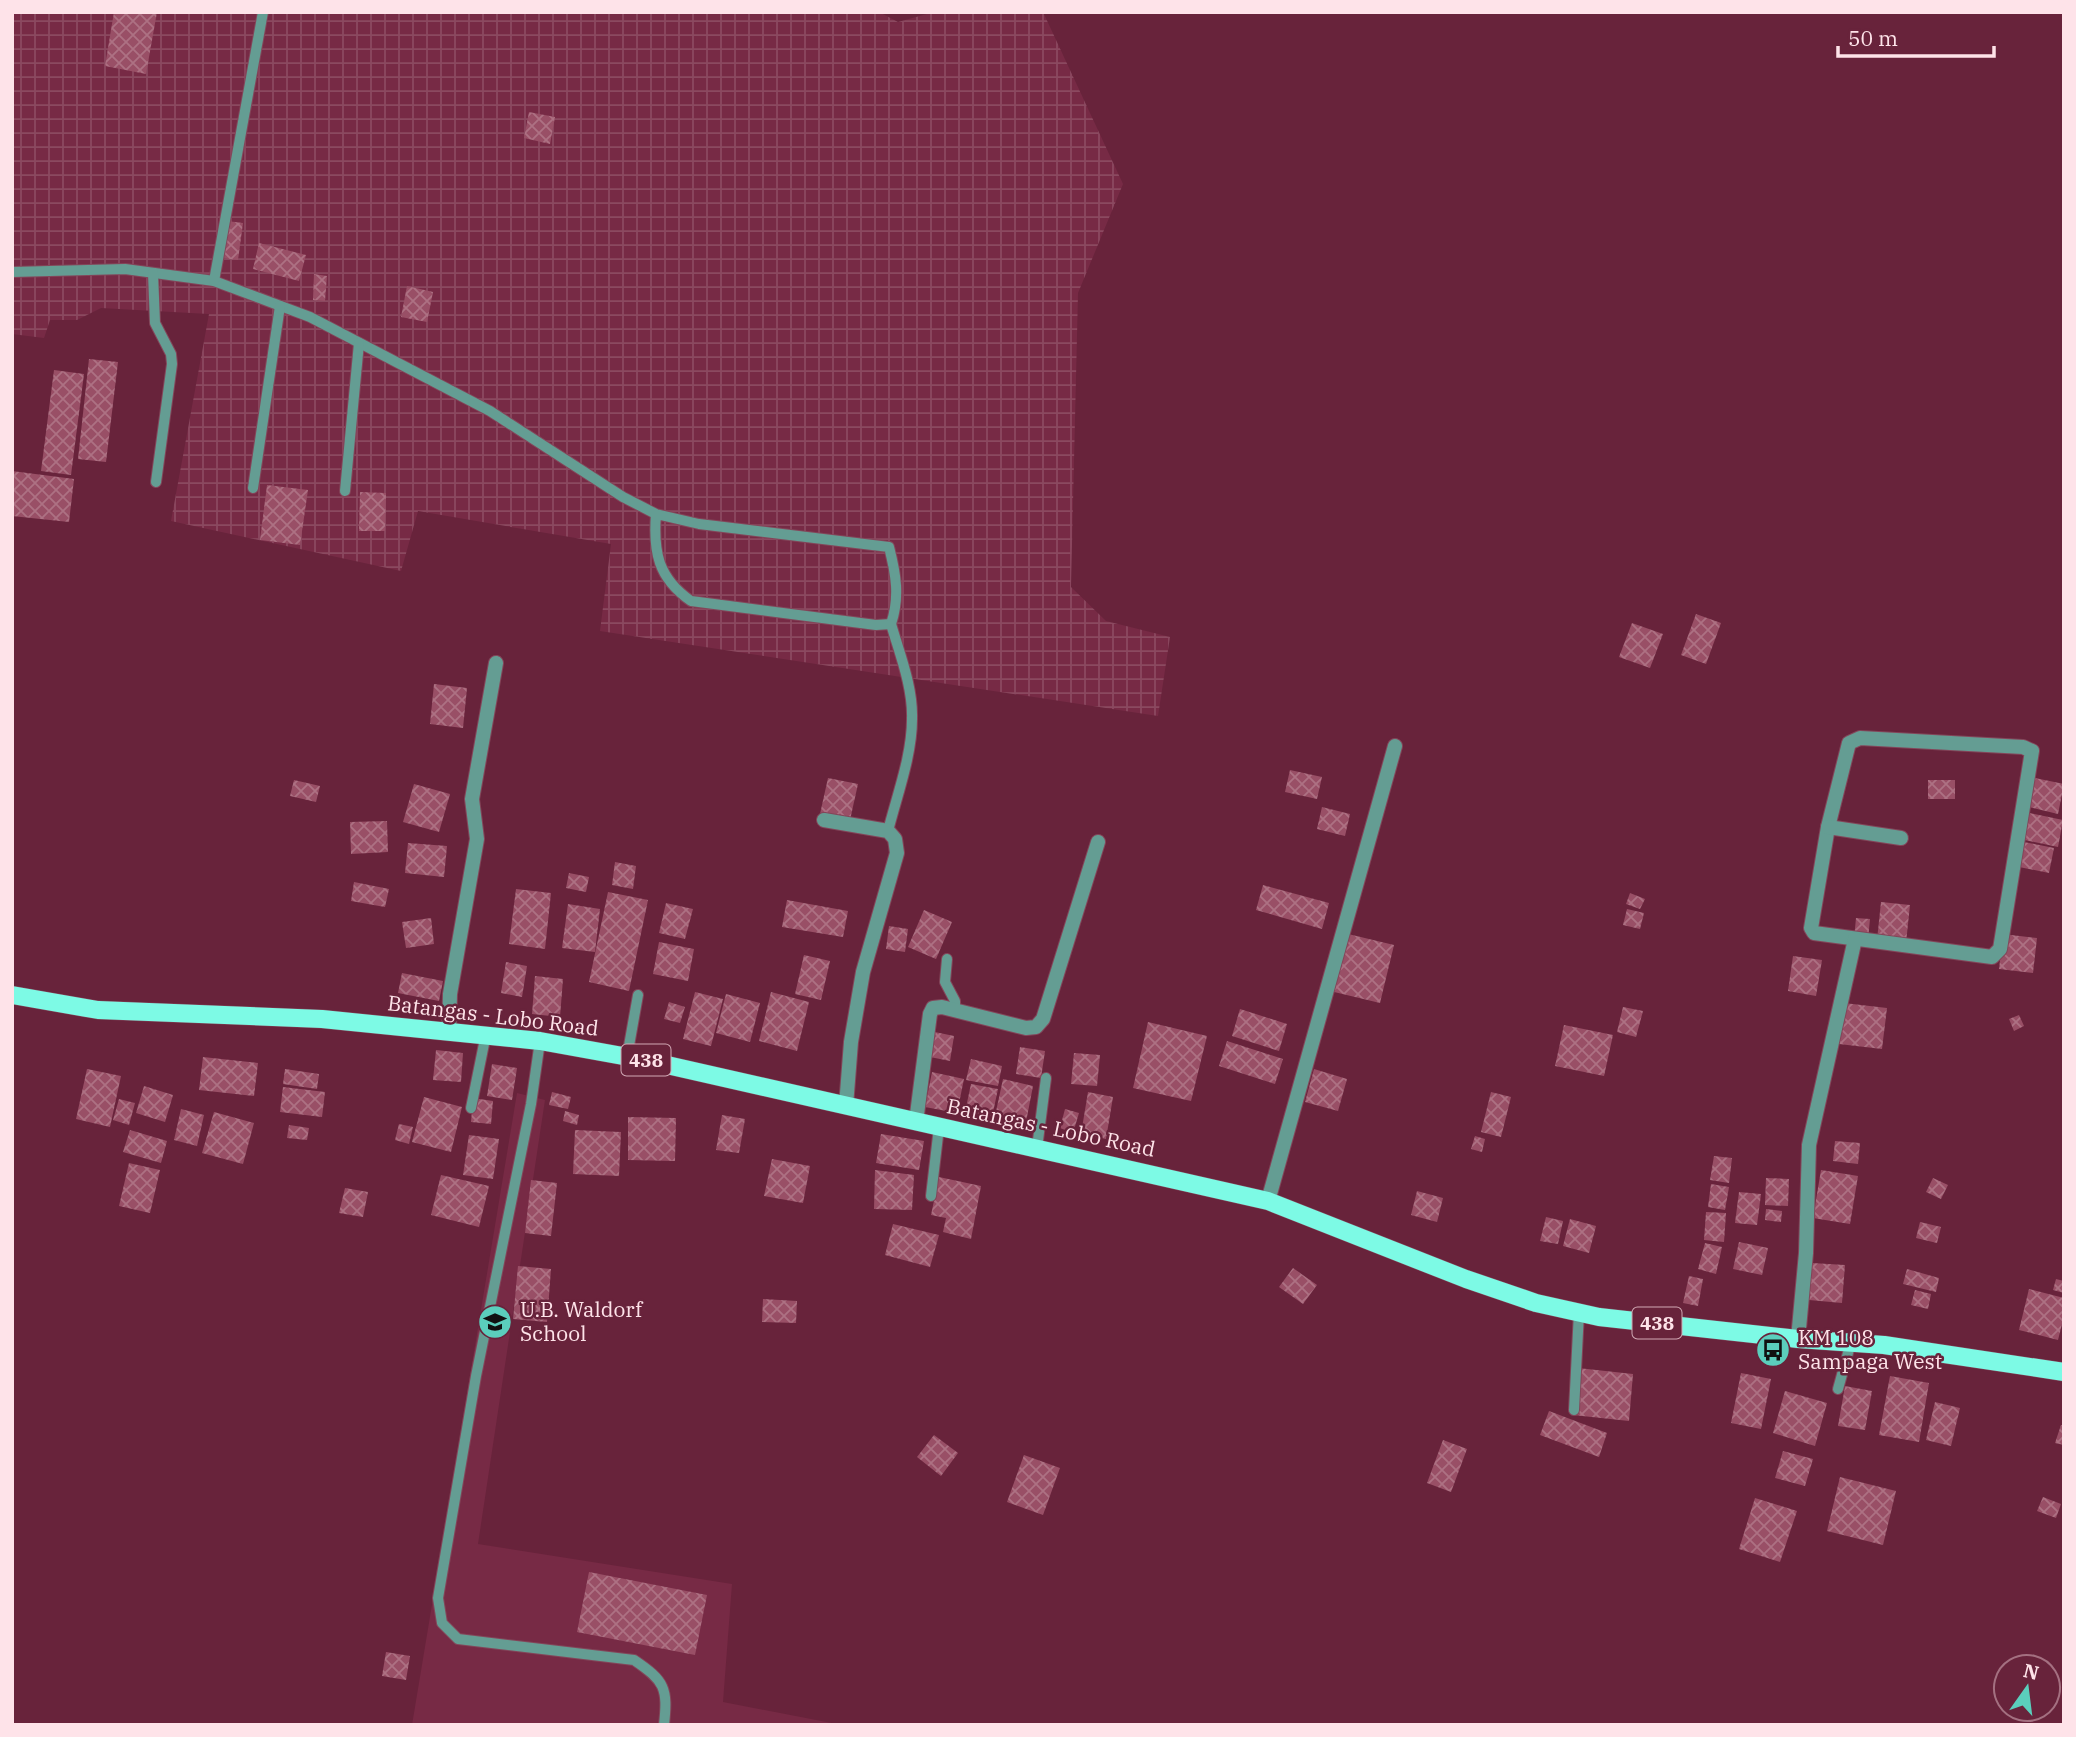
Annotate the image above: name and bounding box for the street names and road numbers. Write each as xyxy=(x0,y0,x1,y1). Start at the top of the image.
street label: Batangas - Lobo Road xyxy=(386,988,601,1042)
road number: 438 xyxy=(622,1044,670,1076)
street label: Batangas - Lobo Road xyxy=(944,1091,1158,1163)
road number: 438 xyxy=(1632,1308,1682,1338)

